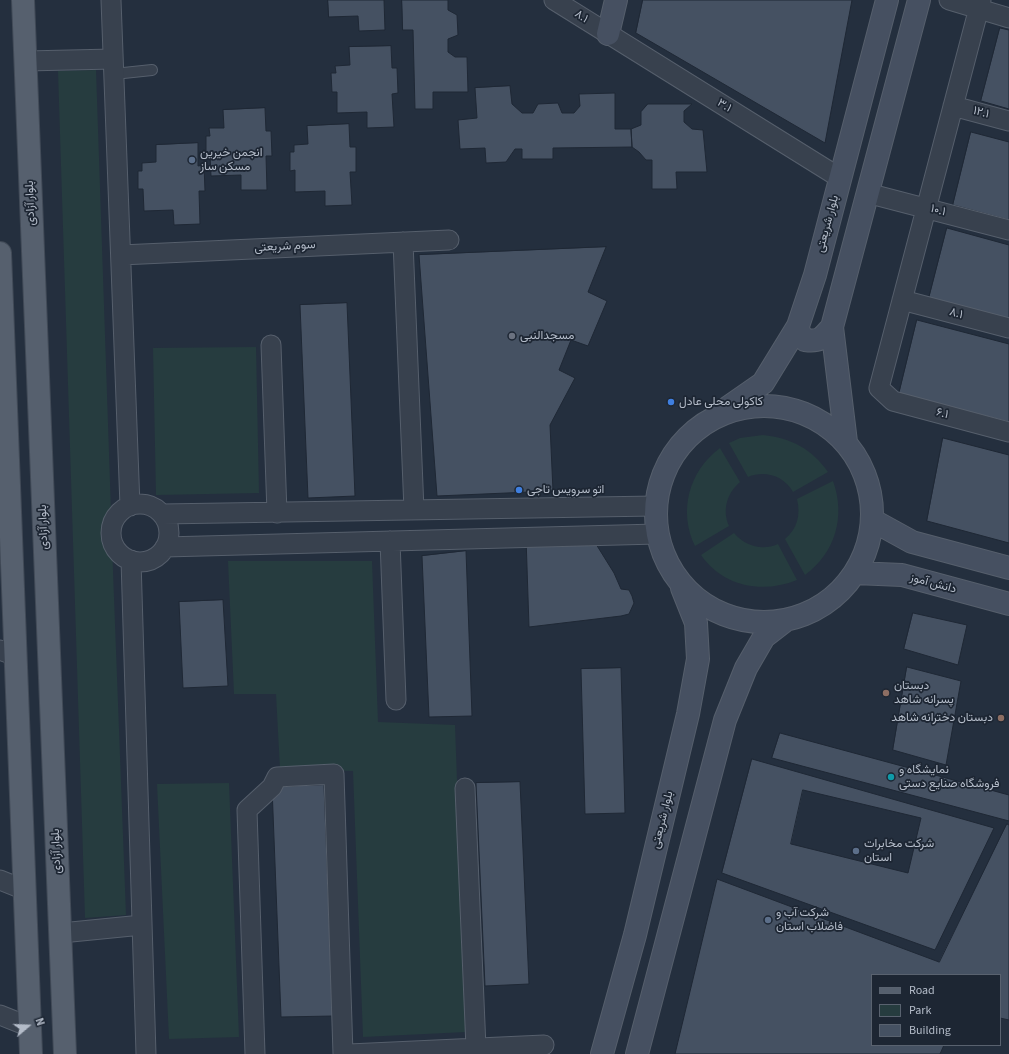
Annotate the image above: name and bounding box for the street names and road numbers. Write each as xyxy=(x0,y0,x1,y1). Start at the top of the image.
street label: ۸.۱ xyxy=(571,7,591,27)
street label: ۳.۱ xyxy=(714,96,734,116)
street label: ۱۲.۱ xyxy=(971,104,991,122)
street label: بلوار آزادی xyxy=(23,180,39,226)
street label: بلوار شریعتی xyxy=(813,194,843,254)
street label: ۱۰.۱ xyxy=(929,202,947,220)
street label: سوم شریعتی xyxy=(254,238,316,256)
street label: ۸.۱ xyxy=(948,305,964,323)
street label: ۶.۱ xyxy=(934,405,950,423)
street label: بلوار آزادی xyxy=(36,504,52,550)
street label: دانش آموز xyxy=(908,571,958,597)
street label: بلوار شریعتی xyxy=(649,790,677,850)
street label: بلوار آزادی xyxy=(49,828,65,874)

